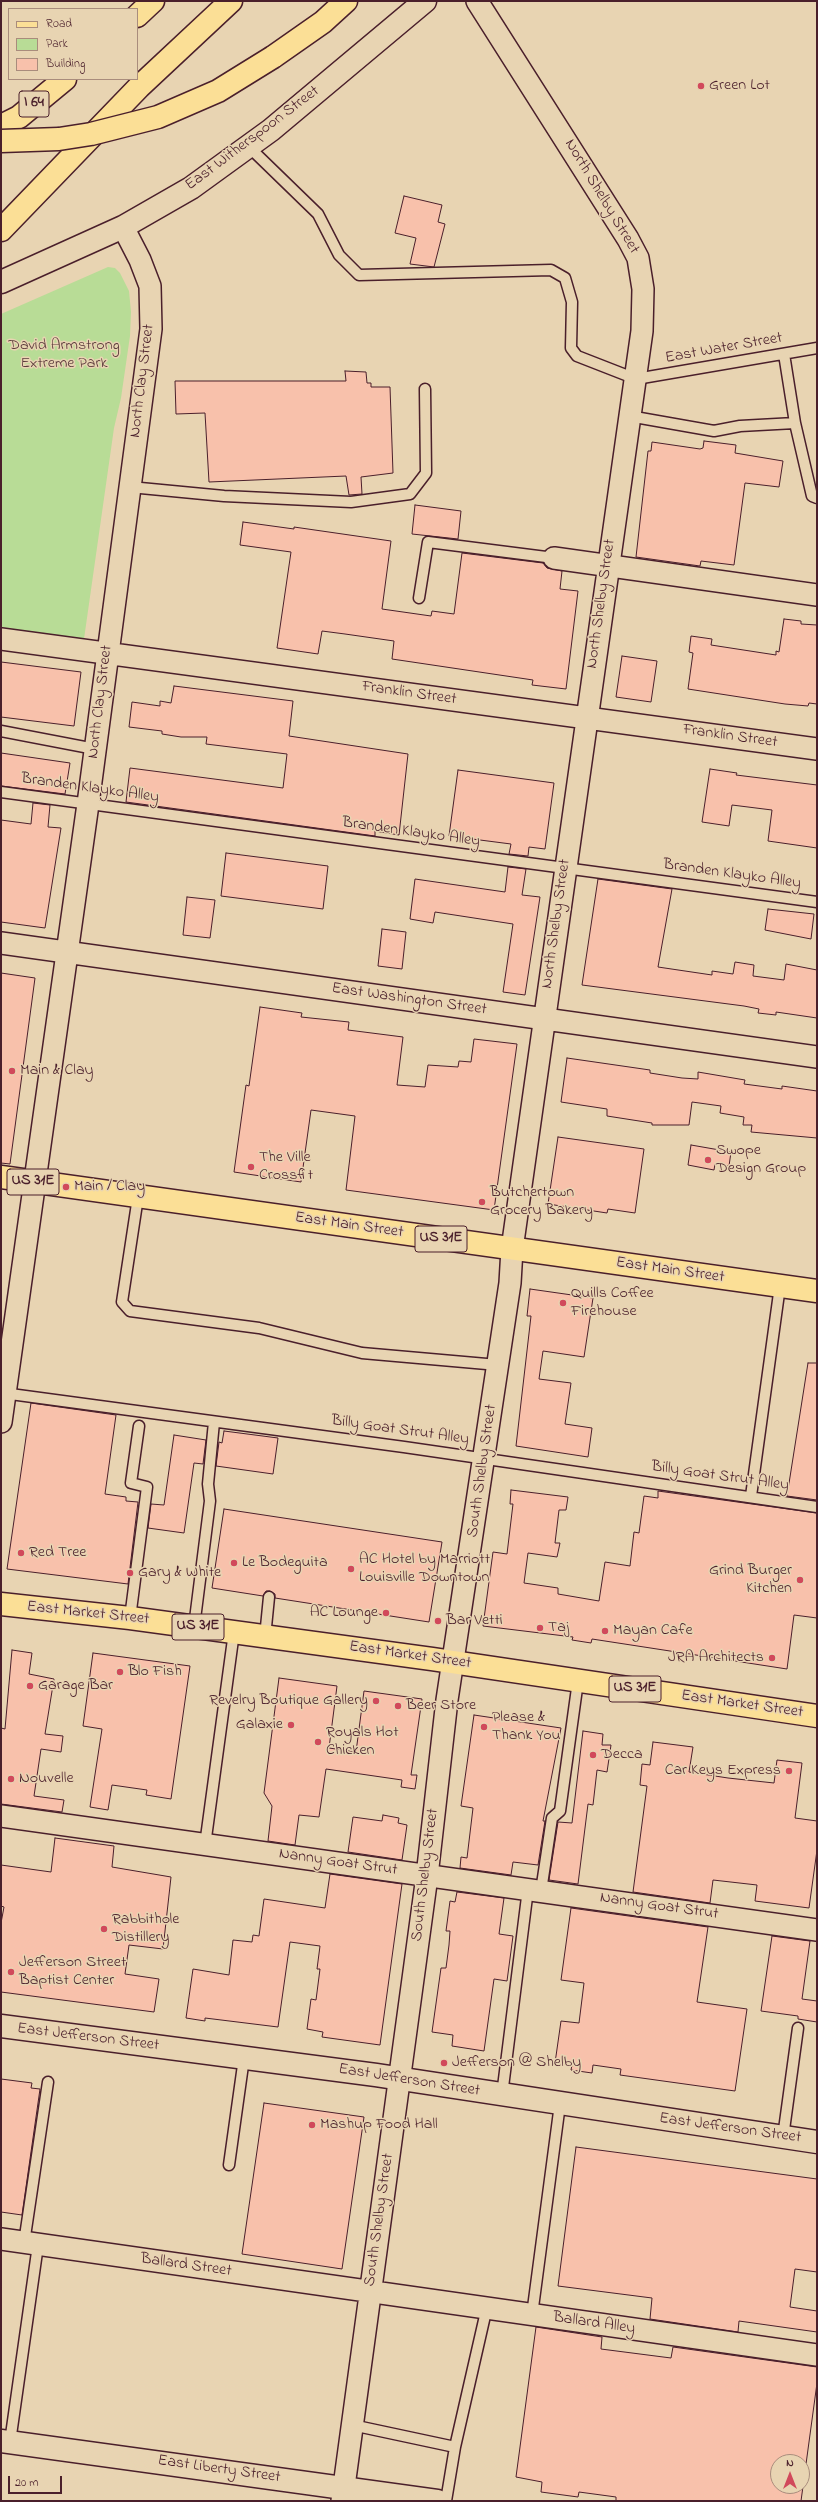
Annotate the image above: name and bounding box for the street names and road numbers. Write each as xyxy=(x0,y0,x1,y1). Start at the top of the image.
street label: East Witherspoon Street xyxy=(182,82,324,196)
road number: I 64 xyxy=(19,91,49,117)
street label: North Shelby Street xyxy=(559,136,643,258)
street label: North Clay Street xyxy=(127,323,159,439)
street label: East Water Street xyxy=(664,329,784,369)
street label: North Shelby Street xyxy=(583,538,621,670)
street label: North Clay Street xyxy=(85,644,117,760)
street label: Franklin Street xyxy=(360,678,458,710)
street label: Franklin Street xyxy=(681,721,779,753)
street label: Branden Klayko Alley xyxy=(20,770,160,808)
street label: Branden Klayko Alley xyxy=(341,814,481,852)
street label: Branden Klayko Alley xyxy=(662,856,802,894)
street label: North Shelby Street xyxy=(538,858,576,990)
street label: East Washington Street xyxy=(330,980,488,1020)
road number: US 31E xyxy=(7,1169,59,1195)
street label: East Main Street xyxy=(294,1209,404,1243)
road number: US 31E xyxy=(415,1226,467,1252)
street label: East Main Street xyxy=(615,1254,725,1288)
street label: South Shelby Street xyxy=(464,1403,502,1539)
street label: Billy Goat Strut Alley xyxy=(330,1412,470,1450)
street label: Billy Goat Strut Alley xyxy=(650,1458,790,1496)
street label: East Market Street xyxy=(26,1598,150,1630)
road number: US 31E xyxy=(172,1614,224,1640)
street label: East Market Street xyxy=(348,1638,472,1674)
road number: US 31E xyxy=(609,1676,661,1702)
street label: East Market Street xyxy=(680,1687,804,1723)
street label: South Shelby Street xyxy=(408,1807,444,1943)
street label: Nanny Goat Strut xyxy=(277,1845,399,1881)
street label: Nanny Goat Strut xyxy=(598,1889,720,1925)
street label: East Jefferson Street xyxy=(16,2020,160,2056)
street label: East Jefferson Street xyxy=(337,2060,481,2102)
street label: East Jefferson Street xyxy=(658,2110,802,2148)
street label: South Shelby Street xyxy=(361,2152,399,2288)
street label: Ballard Street xyxy=(139,2250,233,2282)
street label: Ballard Alley xyxy=(552,2309,636,2339)
street label: East Liberty Street xyxy=(156,2452,282,2488)

